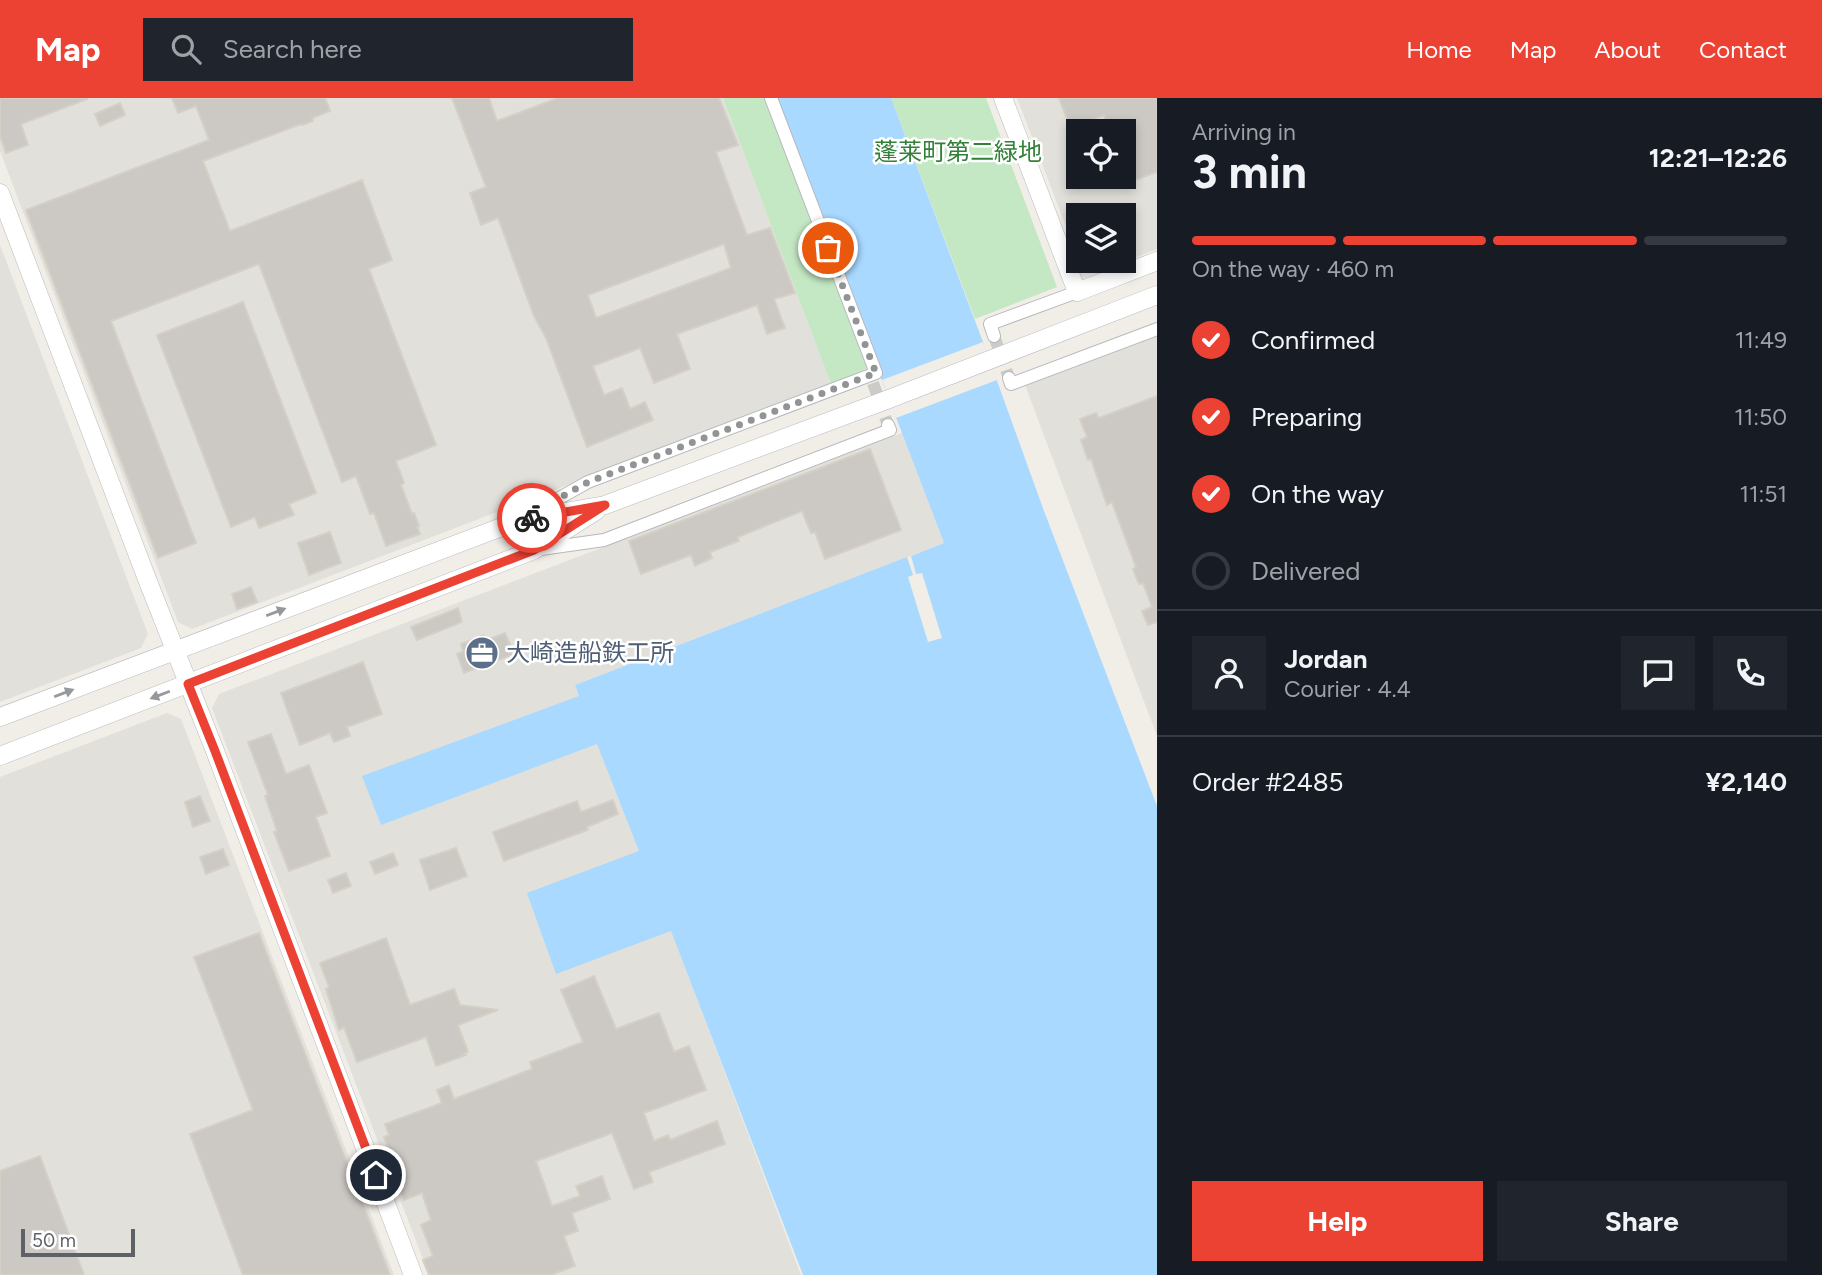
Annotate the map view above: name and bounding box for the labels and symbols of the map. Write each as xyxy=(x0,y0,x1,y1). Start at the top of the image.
park label: 蓬莱町第二緑地 xyxy=(874,137,1042,166)
pin xyxy=(798,218,858,278)
courier xyxy=(497,483,567,553)
one-way arrow xyxy=(266,606,287,617)
office icon: 大崎造船鉄工所 xyxy=(463,634,501,672)
place label: 大崎造船鉄工所 xyxy=(506,638,674,667)
one-way arrow xyxy=(53,687,74,698)
one-way arrow xyxy=(149,689,170,700)
pin xyxy=(346,1145,406,1205)
scale bar xyxy=(21,1226,135,1258)

